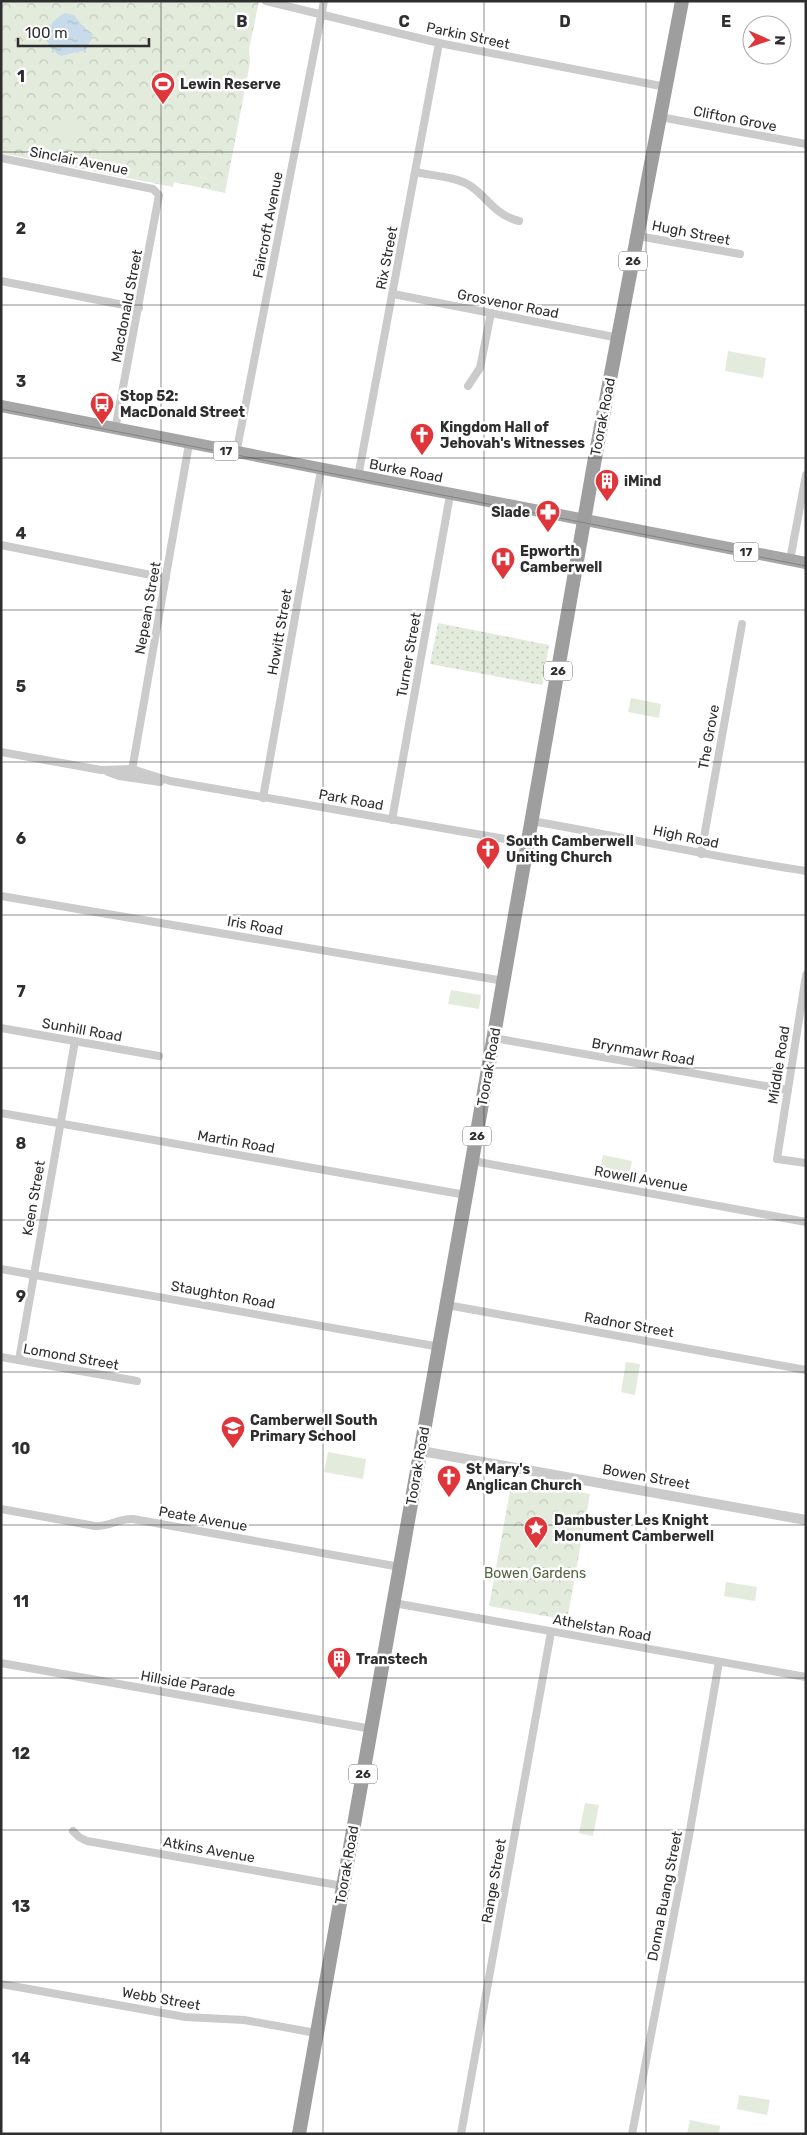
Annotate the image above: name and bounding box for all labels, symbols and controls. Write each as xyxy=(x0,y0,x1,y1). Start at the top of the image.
text: B xyxy=(236,12,248,31)
text: C xyxy=(398,12,410,31)
text: D xyxy=(559,12,571,31)
text: E xyxy=(721,12,731,31)
scale bar xyxy=(18,15,149,47)
north arrow xyxy=(742,15,792,65)
street label: Parkin Street xyxy=(425,19,512,53)
text: 100 m xyxy=(25,24,67,42)
text: N xyxy=(771,35,788,46)
text: 1 xyxy=(17,67,25,86)
sports icon: Lewin Reserve xyxy=(150,71,176,105)
place label: Lewin Reserve xyxy=(180,76,281,93)
street label: Clifton Grove xyxy=(692,103,778,135)
street label: Sinclair Avenue xyxy=(28,143,130,179)
street label: Faircroft Avenue xyxy=(249,170,287,280)
street label: Hugh Street xyxy=(650,217,732,249)
text: 2 xyxy=(16,219,26,238)
street label: Rix Street xyxy=(373,224,402,291)
street label: Macdonald Street xyxy=(108,248,146,364)
road number: 26 xyxy=(619,252,647,270)
street label: Grosvenor Road xyxy=(456,286,560,322)
text: 3 xyxy=(16,372,26,391)
street label: Toorak Road xyxy=(587,376,619,458)
place label: Stop 52: MacDonald Street xyxy=(120,388,245,421)
bus stop icon: Stop 52: MacDonald Street xyxy=(89,391,115,425)
place label: Kingdom Hall of Jehovah's Witnesses xyxy=(440,419,585,452)
church icon: Kingdom Hall of Jehovah's Witnesses xyxy=(409,422,435,456)
road number: 17 xyxy=(214,442,238,461)
street label: Burke Road xyxy=(368,456,444,486)
building icon: iMind xyxy=(594,468,620,502)
place label: iMind xyxy=(624,473,662,490)
pharmacy icon: Slade xyxy=(535,499,561,533)
place label: Slade xyxy=(491,504,530,521)
text: 4 xyxy=(16,524,27,543)
road number: 17 xyxy=(734,542,758,562)
place label: Epworth Camberwell xyxy=(520,543,602,576)
hospital icon: Epworth Camberwell xyxy=(490,546,516,580)
street label: Nepean Street xyxy=(131,560,165,656)
street label: Howitt Street xyxy=(264,587,296,676)
street label: Turner Street xyxy=(393,611,425,699)
road number: 26 xyxy=(544,661,572,680)
text: 5 xyxy=(16,677,26,696)
street label: The Grove xyxy=(695,703,723,771)
street label: Park Road xyxy=(317,786,385,814)
street label: High Road xyxy=(652,822,720,852)
text: 6 xyxy=(16,829,26,848)
place label: South Camberwell Uniting Church xyxy=(506,833,634,866)
church icon: South Camberwell Uniting Church xyxy=(475,836,501,870)
street label: Iris Road xyxy=(226,913,284,939)
text: 7 xyxy=(16,982,26,1001)
street label: Sunhill Road xyxy=(41,1015,123,1045)
street label: Middle Road xyxy=(764,1025,794,1105)
street label: Toorak Road xyxy=(474,1026,504,1108)
street label: Brynmawr Road xyxy=(590,1035,696,1069)
road number: 26 xyxy=(463,1126,491,1146)
street label: Martin Road xyxy=(196,1127,276,1157)
text: 8 xyxy=(16,1134,27,1153)
street label: Keen Street xyxy=(19,1159,49,1237)
street label: Rowell Avenue xyxy=(593,1162,689,1196)
street label: Staughton Road xyxy=(169,1277,277,1313)
text: 9 xyxy=(16,1287,26,1306)
street label: Radnor Street xyxy=(583,1309,676,1341)
street label: Lomond Street xyxy=(22,1340,121,1374)
place label: Camberwell South Primary School xyxy=(250,1412,378,1445)
school or university icon: Camberwell South Primary School xyxy=(220,1415,246,1449)
street label: Toorak Road xyxy=(403,1425,433,1507)
text: 10 xyxy=(12,1439,31,1458)
place label: St Mary's Anglican Church xyxy=(466,1461,582,1494)
street label: Bowen Street xyxy=(601,1461,692,1493)
church icon: St Mary's Anglican Church xyxy=(436,1464,462,1498)
street label: Peate Avenue xyxy=(157,1503,249,1535)
place label: Dambuster Les Knight Monument Camberwell xyxy=(554,1512,714,1545)
place icon: Dambuster Les Knight Monument Camberwell xyxy=(523,1515,549,1549)
park label: Bowen Gardens xyxy=(484,1565,586,1582)
text: 11 xyxy=(13,1592,29,1611)
street label: Athelstan Road xyxy=(551,1611,653,1645)
building icon: Transtech xyxy=(326,1646,352,1680)
place label: Transtech xyxy=(356,1651,428,1668)
street label: Hillside Parade xyxy=(139,1667,237,1701)
text: 12 xyxy=(12,1744,30,1763)
road number: 26 xyxy=(349,1765,377,1784)
street label: Toorak Road xyxy=(332,1824,362,1906)
street label: Donna Buang Street xyxy=(644,1829,686,1962)
street label: Atkins Avenue xyxy=(162,1834,256,1866)
street label: Range Street xyxy=(478,1837,510,1925)
text: 13 xyxy=(12,1897,30,1916)
street label: Webb Street xyxy=(120,1984,202,2014)
text: 14 xyxy=(12,2049,31,2068)

